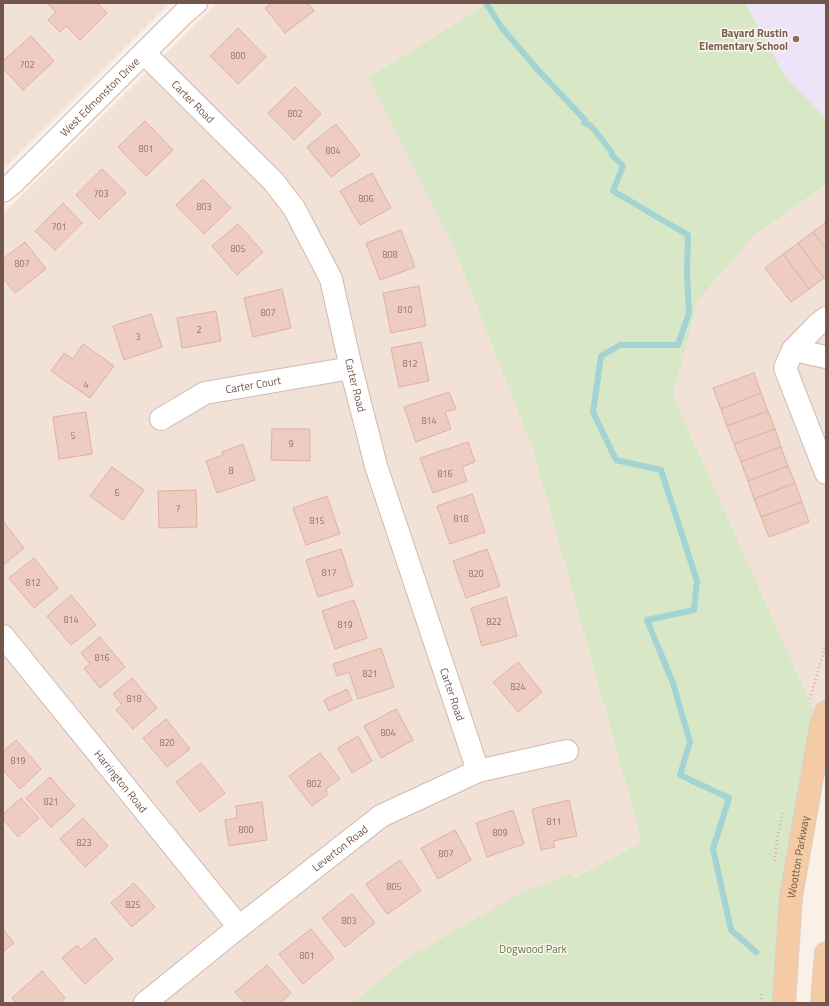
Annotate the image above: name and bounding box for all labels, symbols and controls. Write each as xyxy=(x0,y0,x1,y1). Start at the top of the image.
place label: Bayard Rustin Elementary School xyxy=(699,25,788,54)
marker: Bayard Rustin Elementary School xyxy=(791,34,801,44)
house number: 800 xyxy=(230,49,246,62)
street label: West Edmonston Drive xyxy=(56,53,143,140)
house number: 702 xyxy=(19,58,35,71)
street label: Carter Road xyxy=(168,77,218,127)
house number: 802 xyxy=(287,107,303,120)
house number: 801 xyxy=(138,142,154,155)
house number: 804 xyxy=(325,144,341,157)
house number: 703 xyxy=(93,187,109,200)
house number: 806 xyxy=(358,192,374,205)
house number: 803 xyxy=(196,200,212,213)
house number: 701 xyxy=(51,220,67,233)
house number: 805 xyxy=(230,242,246,255)
house number: 808 xyxy=(382,248,398,261)
house number: 807 xyxy=(14,257,30,270)
house number: 810 xyxy=(397,303,413,316)
house number: 807 xyxy=(260,306,276,319)
house number: 2 xyxy=(196,323,202,336)
house number: 3 xyxy=(135,330,141,343)
street label: Carter Road xyxy=(341,357,370,414)
house number: 812 xyxy=(402,357,418,370)
street label: Carter Court xyxy=(224,372,282,397)
house number: 4 xyxy=(83,378,89,391)
house number: 814 xyxy=(421,414,437,427)
house number: 5 xyxy=(70,429,76,442)
house number: 9 xyxy=(288,437,294,450)
house number: 8 xyxy=(228,464,234,477)
house number: 816 xyxy=(437,467,453,480)
house number: 6 xyxy=(114,486,120,499)
house number: 7 xyxy=(175,502,181,515)
house number: 818 xyxy=(453,512,469,525)
house number: 815 xyxy=(309,514,325,527)
house number: 817 xyxy=(321,566,337,579)
house number: 820 xyxy=(468,567,484,580)
house number: 812 xyxy=(25,576,41,589)
house number: 814 xyxy=(63,613,79,626)
house number: 822 xyxy=(486,615,502,628)
house number: 819 xyxy=(337,618,353,631)
house number: 816 xyxy=(94,651,110,664)
street label: Carter Road xyxy=(436,666,469,723)
house number: 821 xyxy=(362,667,378,680)
house number: 824 xyxy=(510,680,526,693)
house number: 818 xyxy=(126,692,142,705)
house number: 804 xyxy=(380,726,396,739)
house number: 820 xyxy=(159,736,175,749)
street label: Harrington Road xyxy=(90,747,151,816)
house number: 819 xyxy=(10,754,26,767)
house number: 802 xyxy=(306,777,322,790)
house number: 821 xyxy=(43,795,59,808)
street label: Wootton Parkway xyxy=(783,814,813,899)
house number: 811 xyxy=(546,815,562,828)
street label: Leverton Road xyxy=(309,821,371,875)
house number: 800 xyxy=(238,823,254,836)
house number: 809 xyxy=(492,826,508,839)
house number: 823 xyxy=(76,836,92,849)
house number: 807 xyxy=(438,847,454,860)
house number: 805 xyxy=(386,880,402,893)
house number: 825 xyxy=(125,898,141,911)
house number: 803 xyxy=(341,914,357,927)
park label: Dogwood Park xyxy=(499,941,568,957)
house number: 801 xyxy=(299,949,315,962)

